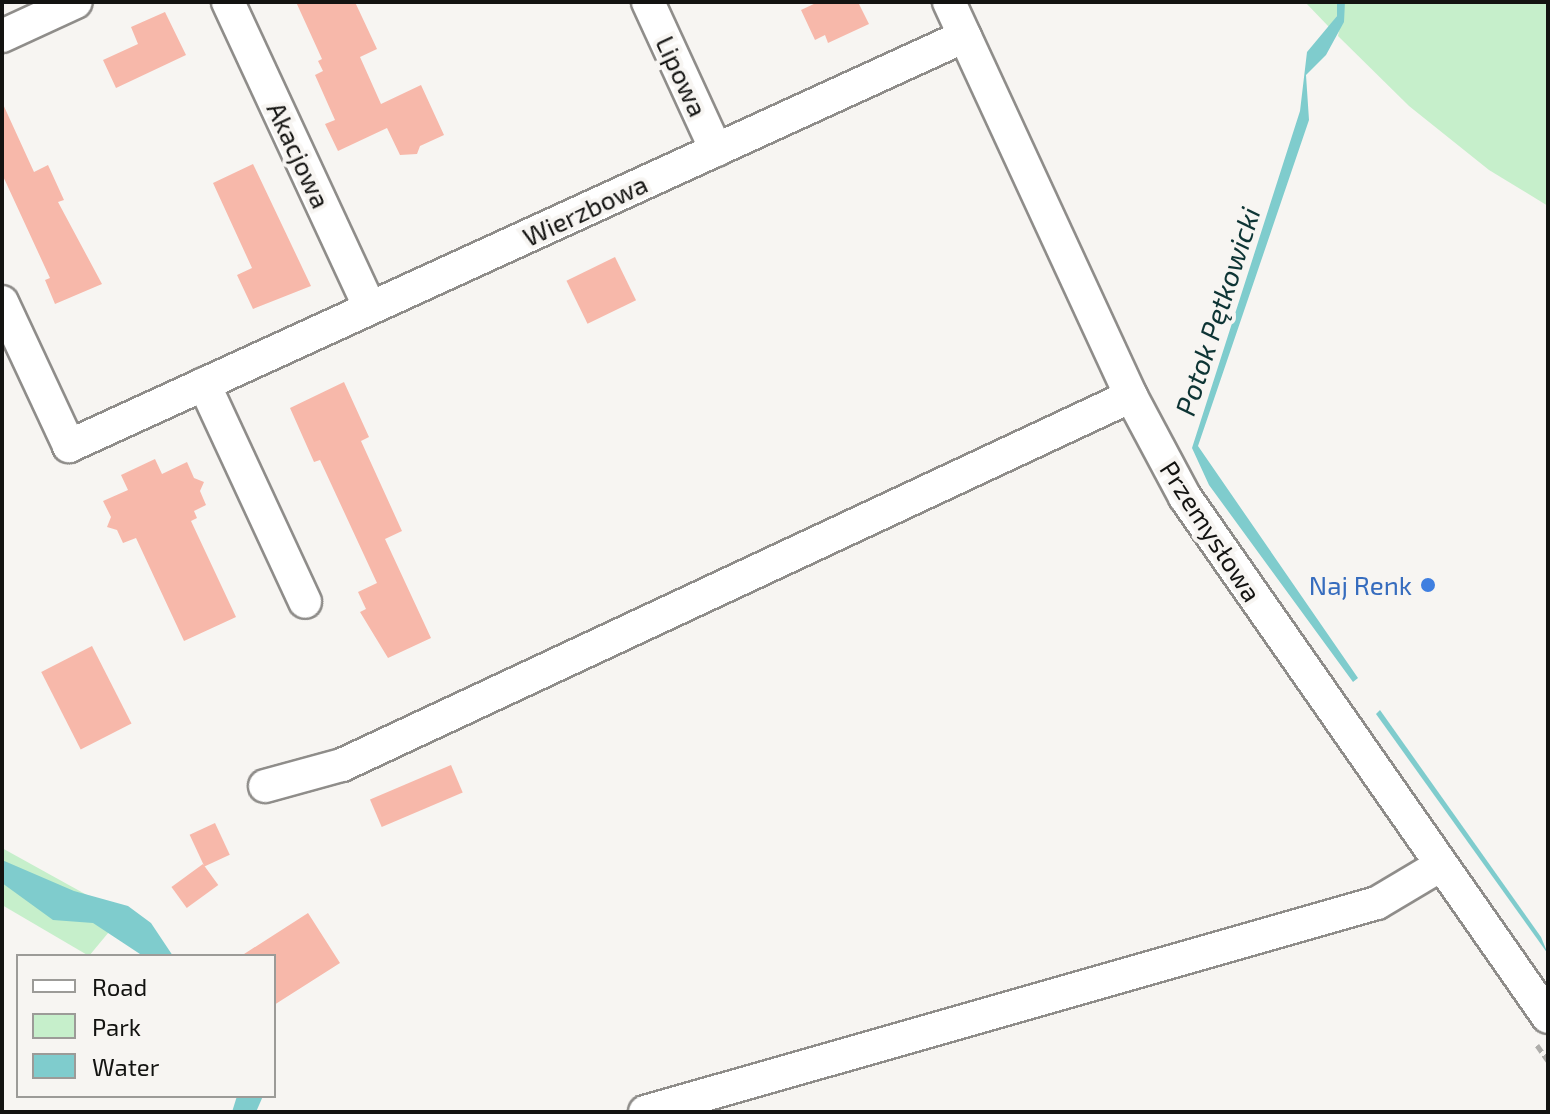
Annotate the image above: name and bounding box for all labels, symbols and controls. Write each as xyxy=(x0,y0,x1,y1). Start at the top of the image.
street label: Lipowa xyxy=(650,31,714,121)
street label: Akacjowa xyxy=(261,97,337,213)
street label: Wierzbowa xyxy=(518,168,652,252)
water label: Potok Pętkowicki xyxy=(1167,203,1267,419)
street label: Przemysłowa xyxy=(1154,455,1268,607)
place label: Naj Renk xyxy=(1309,569,1412,601)
marker: Naj Renk xyxy=(1419,576,1437,594)
legend xyxy=(16,954,276,1098)
text: Road xyxy=(92,972,147,1001)
text: Park xyxy=(92,1012,141,1041)
text: Water xyxy=(92,1052,159,1081)

